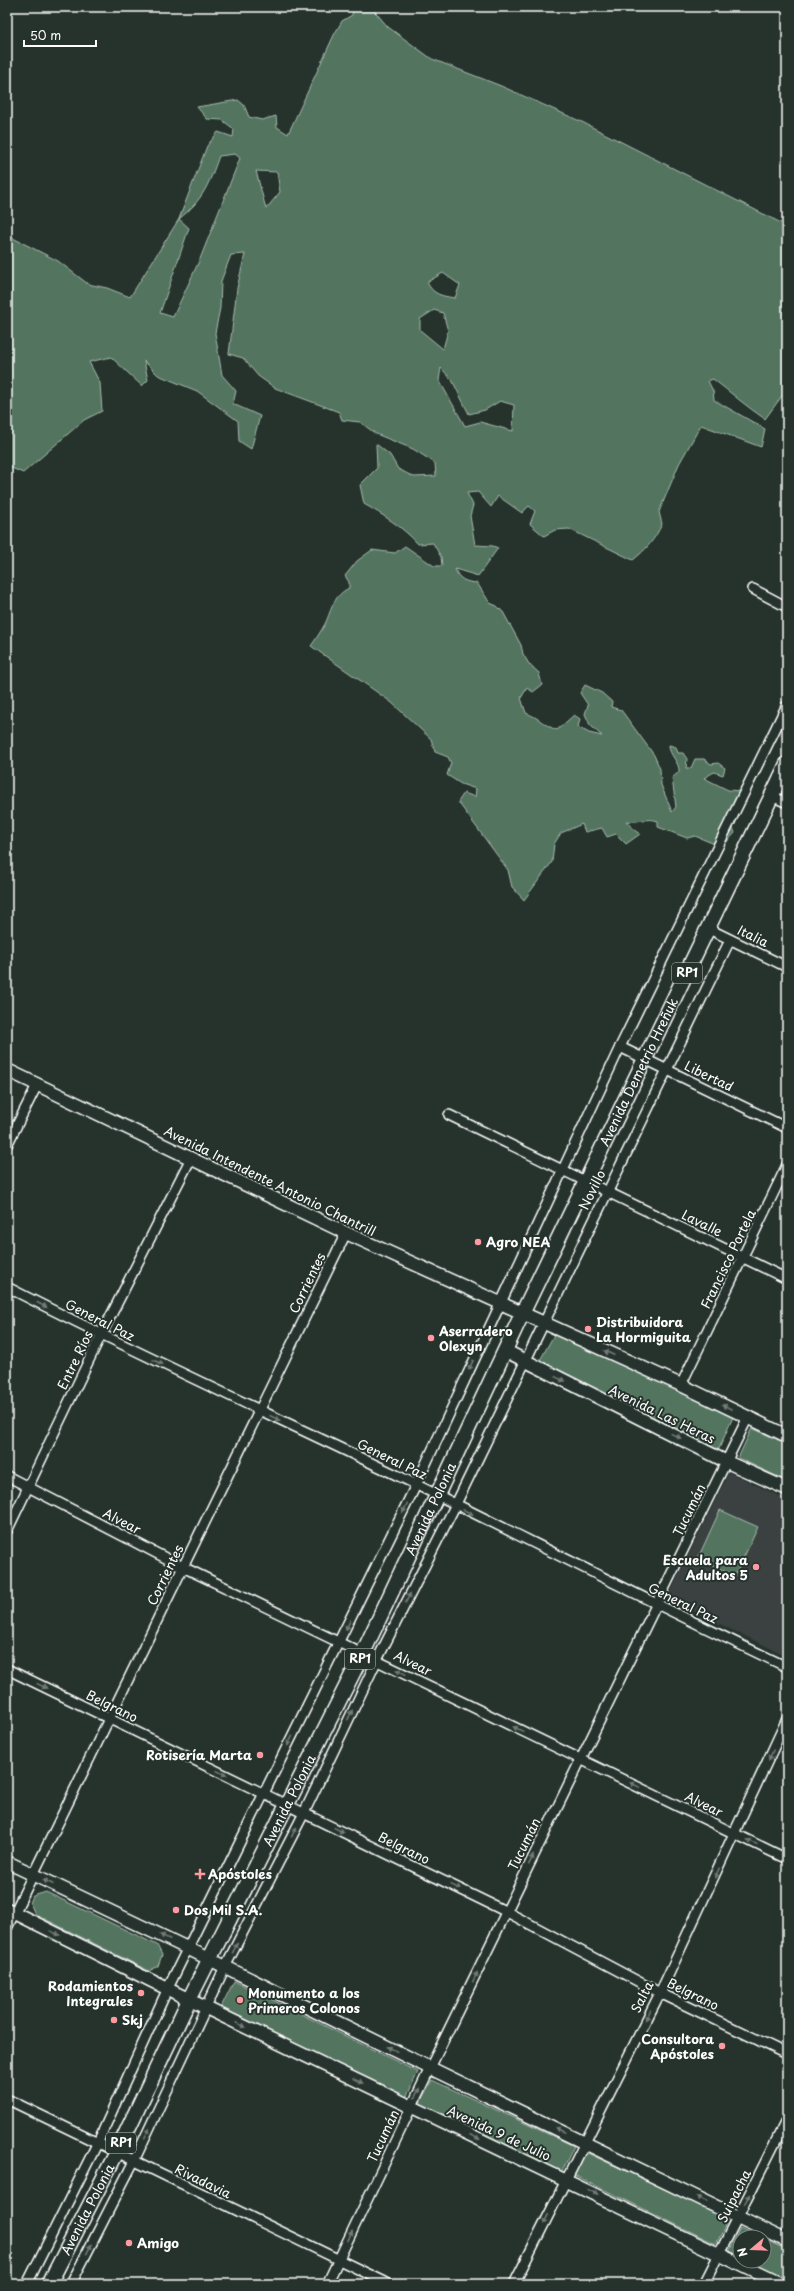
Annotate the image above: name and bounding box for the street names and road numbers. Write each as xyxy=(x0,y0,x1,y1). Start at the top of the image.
street label: Italia xyxy=(735,920,772,951)
road number: RP1 xyxy=(672,963,702,983)
street label: Avenida Demetrio Hreñuk xyxy=(594,994,682,1149)
street label: Libertad xyxy=(682,1056,737,1096)
street label: Avenida Intendente Antonio Chantrill xyxy=(161,1121,379,1240)
street label: Novillo xyxy=(574,1166,609,1213)
street label: Lavalle xyxy=(679,1205,726,1241)
street label: Francisco Portela xyxy=(695,1205,760,1312)
street label: Corrientes xyxy=(284,1249,329,1316)
street label: General Paz xyxy=(62,1294,138,1345)
street label: Entre Ríos xyxy=(52,1327,97,1393)
street label: Avenida Las Heras xyxy=(606,1379,719,1448)
street label: General Paz xyxy=(354,1433,430,1484)
street label: Avenida Polonia xyxy=(400,1458,460,1558)
street label: Tucumán xyxy=(668,1480,709,1539)
street label: Alvear xyxy=(100,1503,145,1538)
street label: Corrientes xyxy=(142,1541,187,1608)
street label: General Paz xyxy=(645,1577,721,1628)
street label: Alvear xyxy=(391,1645,436,1680)
road number: RP1 xyxy=(345,1649,375,1669)
street label: Belgrano xyxy=(83,1685,141,1726)
street label: Avenida Polonia xyxy=(258,1750,320,1849)
street label: Alvear xyxy=(682,1786,727,1821)
street label: Tucumán xyxy=(503,1814,544,1873)
street label: Belgrano xyxy=(375,1827,433,1868)
street label: Belgrano xyxy=(664,1973,722,2014)
street label: Salta xyxy=(626,1977,658,2016)
street label: Avenida 9 de Julio xyxy=(444,2100,554,2165)
street label: Tucumán xyxy=(362,2106,403,2165)
road number: RP1 xyxy=(106,2133,136,2153)
street label: Avenida Polonia xyxy=(56,2159,119,2258)
street label: Rivadavia xyxy=(172,2159,236,2203)
street label: Suipacha xyxy=(712,2165,755,2226)

